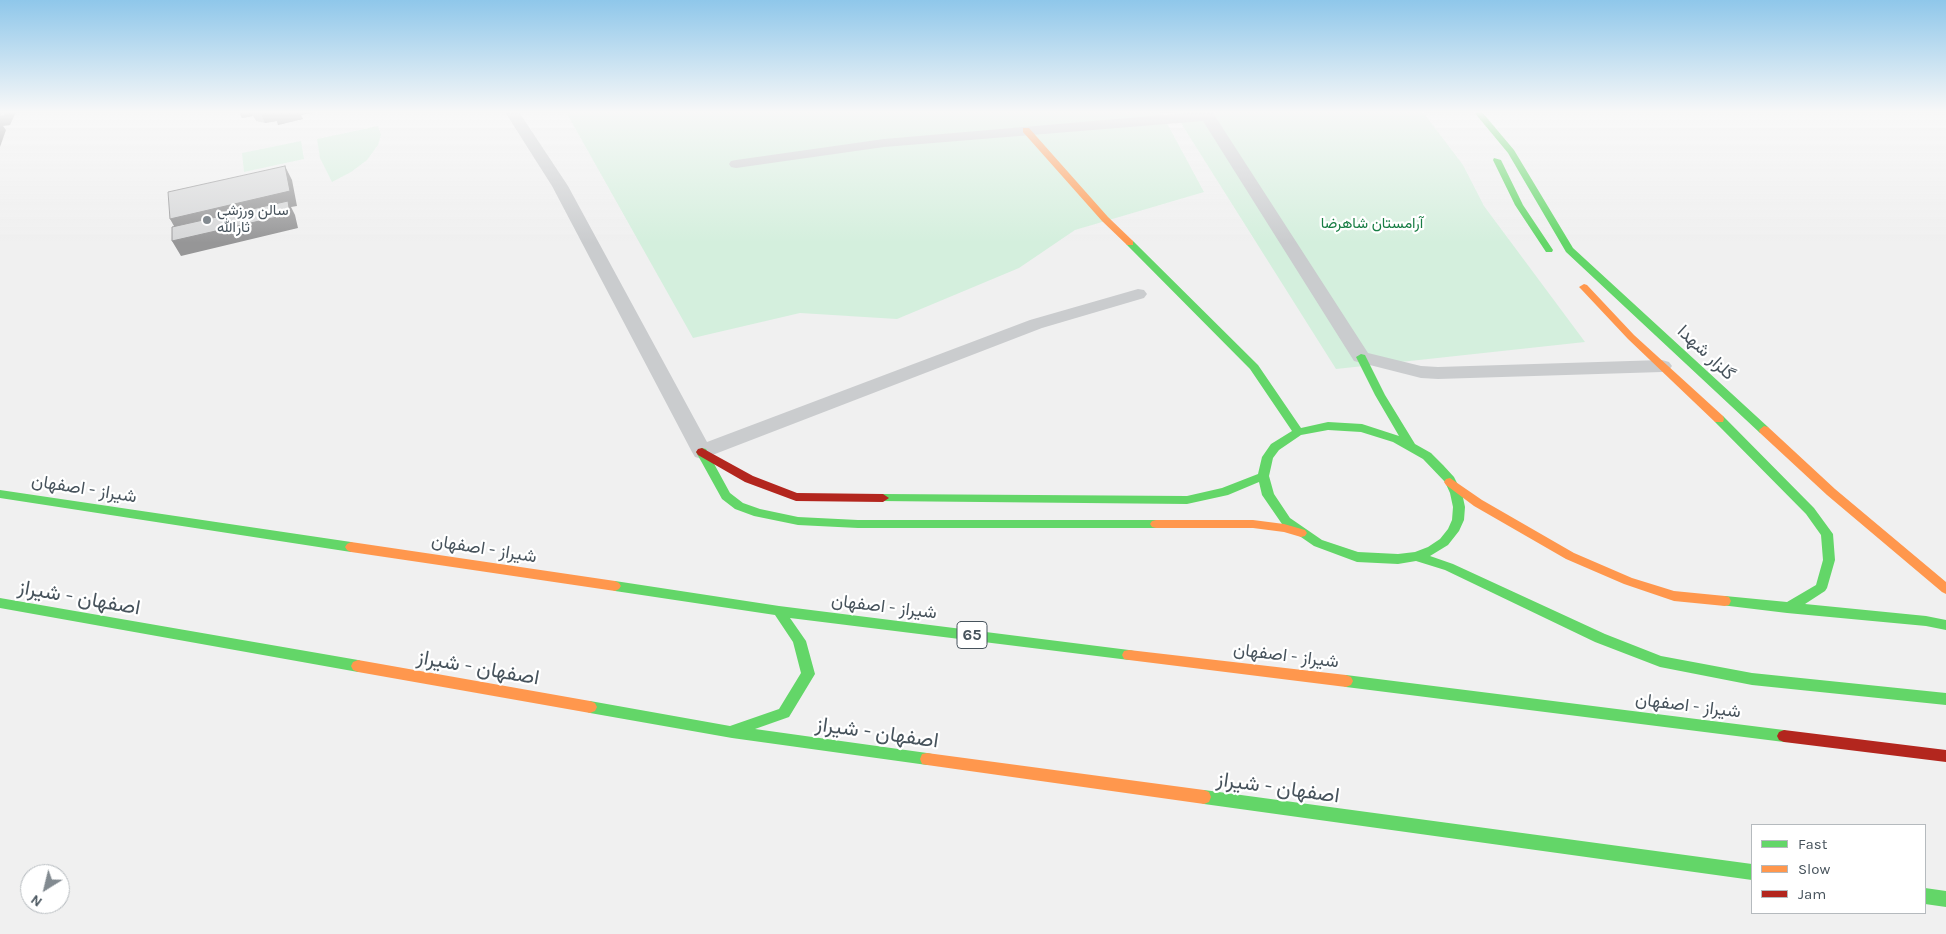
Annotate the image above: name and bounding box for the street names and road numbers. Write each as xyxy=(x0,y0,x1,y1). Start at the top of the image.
street label: گلزار شهدا xyxy=(1673,321,1739,385)
street label: شیراز - اصفهان xyxy=(30,470,138,508)
street label: شیراز - اصفهان xyxy=(430,530,538,568)
street label: اصفهان - شیراز xyxy=(16,575,142,621)
street label: شیراز - اصفهان xyxy=(830,590,938,624)
road number: 65 xyxy=(957,622,987,648)
street label: شیراز - اصفهان xyxy=(1232,639,1340,673)
street label: اصفهان - شیراز xyxy=(415,645,541,691)
street label: شیراز - اصفهان xyxy=(1634,689,1742,723)
street label: اصفهان - شیراز xyxy=(814,712,940,754)
street label: اصفهان - شیراز xyxy=(1215,767,1341,809)

